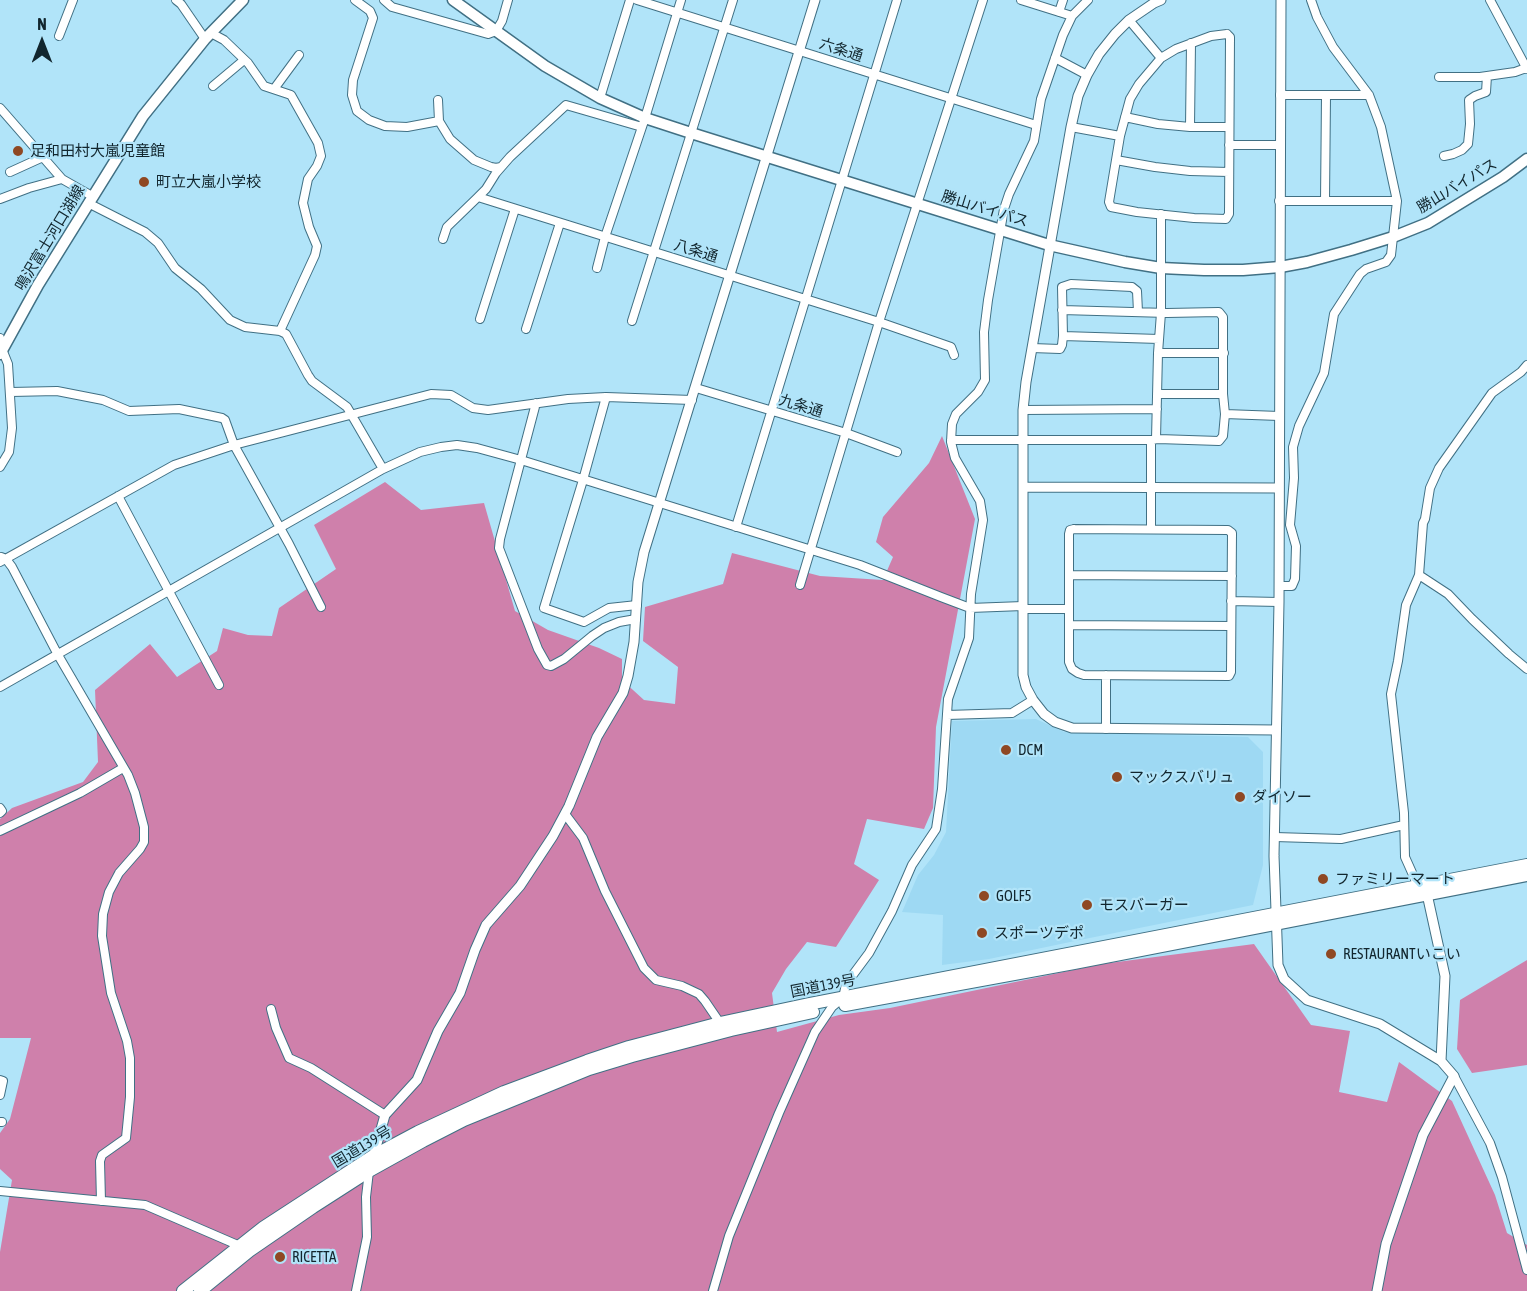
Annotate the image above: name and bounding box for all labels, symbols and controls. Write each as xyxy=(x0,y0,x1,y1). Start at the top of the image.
north arrow xyxy=(12,12,72,72)
text: N xyxy=(37,15,47,33)
street label: 六条通 xyxy=(817,34,865,66)
place label: 足和田村大嵐児童館 xyxy=(30,142,165,160)
marker: 足和田村大嵐児童館 xyxy=(11,144,25,158)
street label: 勝山バイパス xyxy=(1414,155,1500,217)
place label: 町立大嵐小学校 xyxy=(156,173,261,191)
marker: 町立大嵐小学校 xyxy=(137,175,151,189)
street label: 鳴沢富士河口湖線 xyxy=(11,182,89,294)
street label: 勝山バイパス xyxy=(939,187,1031,231)
street label: 八条通 xyxy=(672,236,720,266)
street label: 九条通 xyxy=(777,391,825,421)
place label: DCM xyxy=(1018,741,1043,759)
marker: DCM xyxy=(999,743,1013,757)
place label: マックスバリュ xyxy=(1129,768,1234,786)
marker: マックスバリュ xyxy=(1110,770,1124,784)
place label: ダイソー xyxy=(1252,788,1312,806)
marker: ダイソー xyxy=(1233,790,1247,804)
place label: ファミリーマート xyxy=(1335,870,1455,888)
marker: ファミリーマート xyxy=(1316,872,1330,886)
place label: GOLF5 xyxy=(996,887,1032,905)
marker: GOLF5 xyxy=(977,889,991,903)
place label: モスバーガー xyxy=(1099,896,1189,914)
marker: モスバーガー xyxy=(1080,898,1094,912)
place label: スポーツデポ xyxy=(994,924,1084,942)
marker: スポーツデポ xyxy=(975,926,989,940)
place label: RESTAURANTいこい xyxy=(1343,945,1461,963)
marker: RESTAURANTいこい xyxy=(1324,947,1338,961)
street label: 国道139号 xyxy=(789,971,857,1001)
street label: 国道139号 xyxy=(329,1122,395,1172)
place label: RICETTA xyxy=(292,1248,336,1266)
marker: RICETTA xyxy=(273,1250,287,1264)

